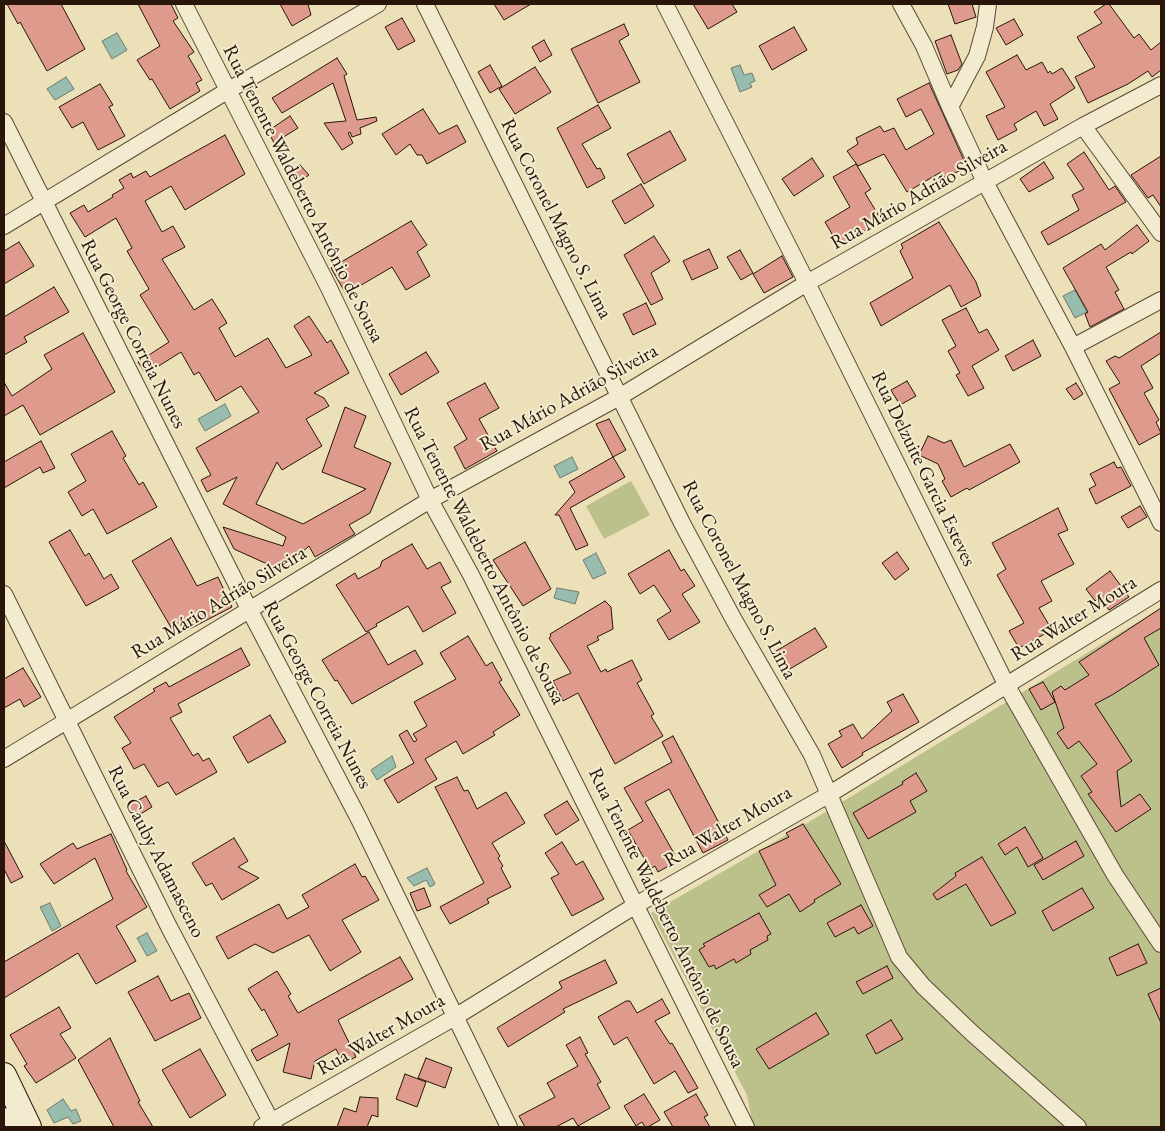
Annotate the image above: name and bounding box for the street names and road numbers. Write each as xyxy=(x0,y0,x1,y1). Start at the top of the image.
street label: Rua Tenente Waldeberto Antônio de Sousa xyxy=(217,41,389,347)
street label: Rua Coronel Magno S. Lima xyxy=(495,115,617,323)
street label: Rua Mário Adrião Silveira xyxy=(826,135,1012,255)
street label: Rua George Correia Nunes xyxy=(75,235,191,433)
street label: Rua Mário Adrião Silveira xyxy=(476,339,662,457)
street label: Rua Delzuite Garcia Esteves xyxy=(865,368,981,570)
street label: Rua Tenente Waldeberto Antônio de Sousa xyxy=(398,403,570,709)
street label: Rua Coronel Magno S. Lima xyxy=(676,477,802,683)
street label: Rua Mário Adrião Silveira xyxy=(127,541,311,665)
street label: Rua Walter Moura xyxy=(1007,571,1141,667)
street label: Rua George Correia Nunes xyxy=(257,597,377,793)
street label: Rua Cauby Adamasceno xyxy=(102,762,210,942)
street label: Rua Tenente Waldeberto Antônio de Sousa xyxy=(583,764,749,1072)
street label: Rua Walter Moura xyxy=(660,781,796,873)
street label: Rua Walter Moura xyxy=(313,989,449,1081)

